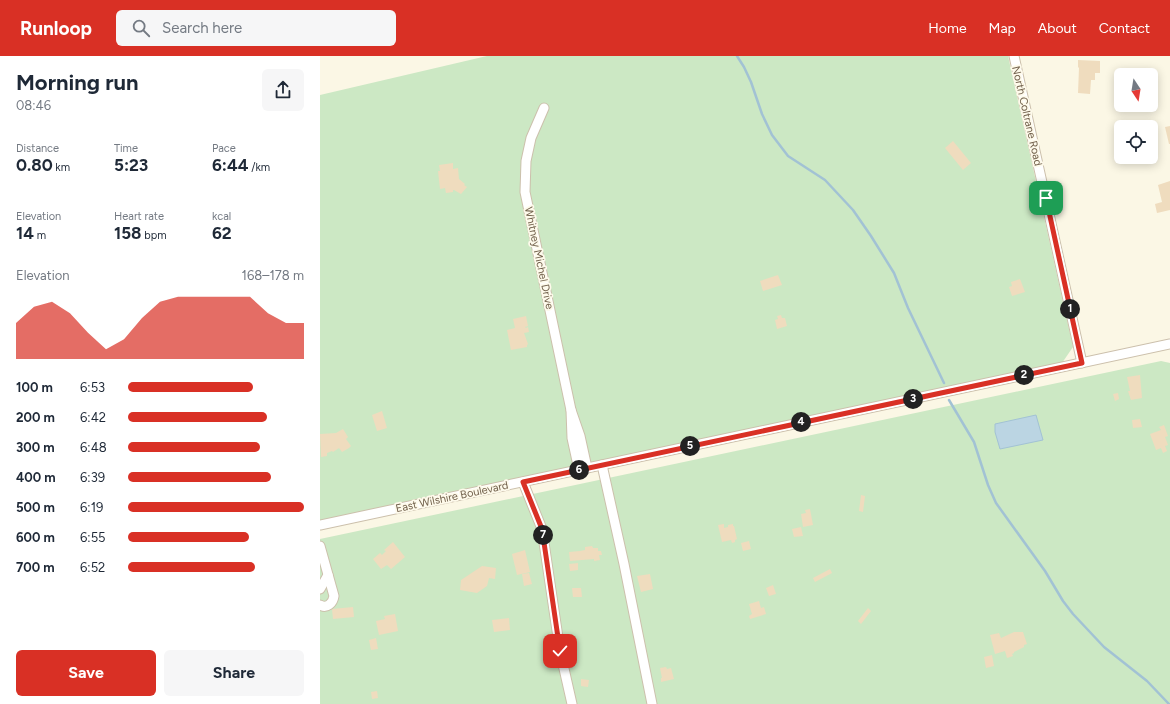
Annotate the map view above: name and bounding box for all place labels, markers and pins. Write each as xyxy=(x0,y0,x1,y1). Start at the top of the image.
pin xyxy=(1029,181,1063,215)
pin: 1 xyxy=(1060,299,1080,319)
pin: 2 xyxy=(1014,365,1034,385)
pin: 3 xyxy=(903,389,923,409)
pin: 4 xyxy=(791,412,811,432)
pin: 5 xyxy=(680,436,700,456)
pin: 6 xyxy=(569,460,589,480)
pin: 7 xyxy=(533,525,553,545)
pin xyxy=(543,634,577,668)

